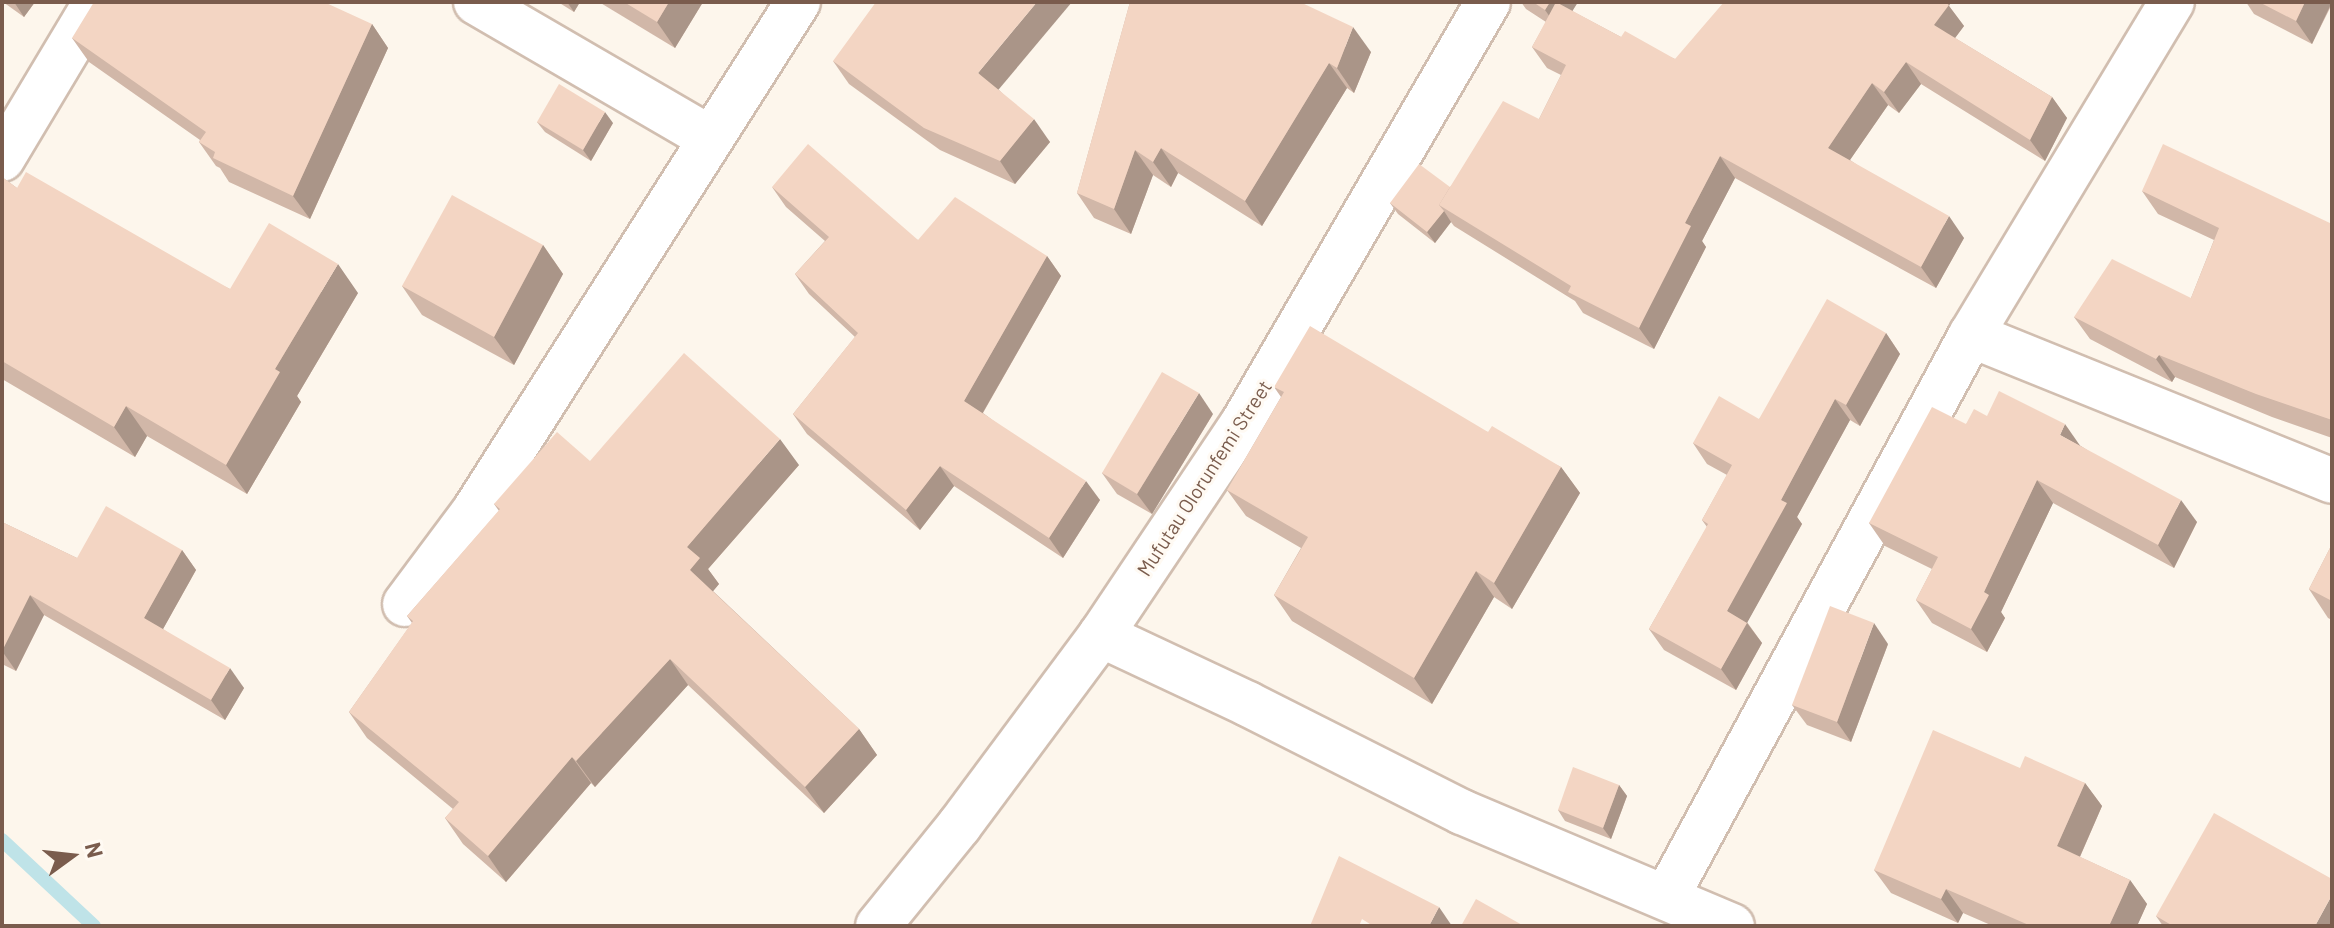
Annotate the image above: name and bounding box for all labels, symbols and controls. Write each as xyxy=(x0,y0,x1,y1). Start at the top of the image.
street label: Mufutau Olorunfemi Street xyxy=(1132,375,1276,581)
north arrow xyxy=(32,816,112,896)
text: N xyxy=(81,839,110,860)

